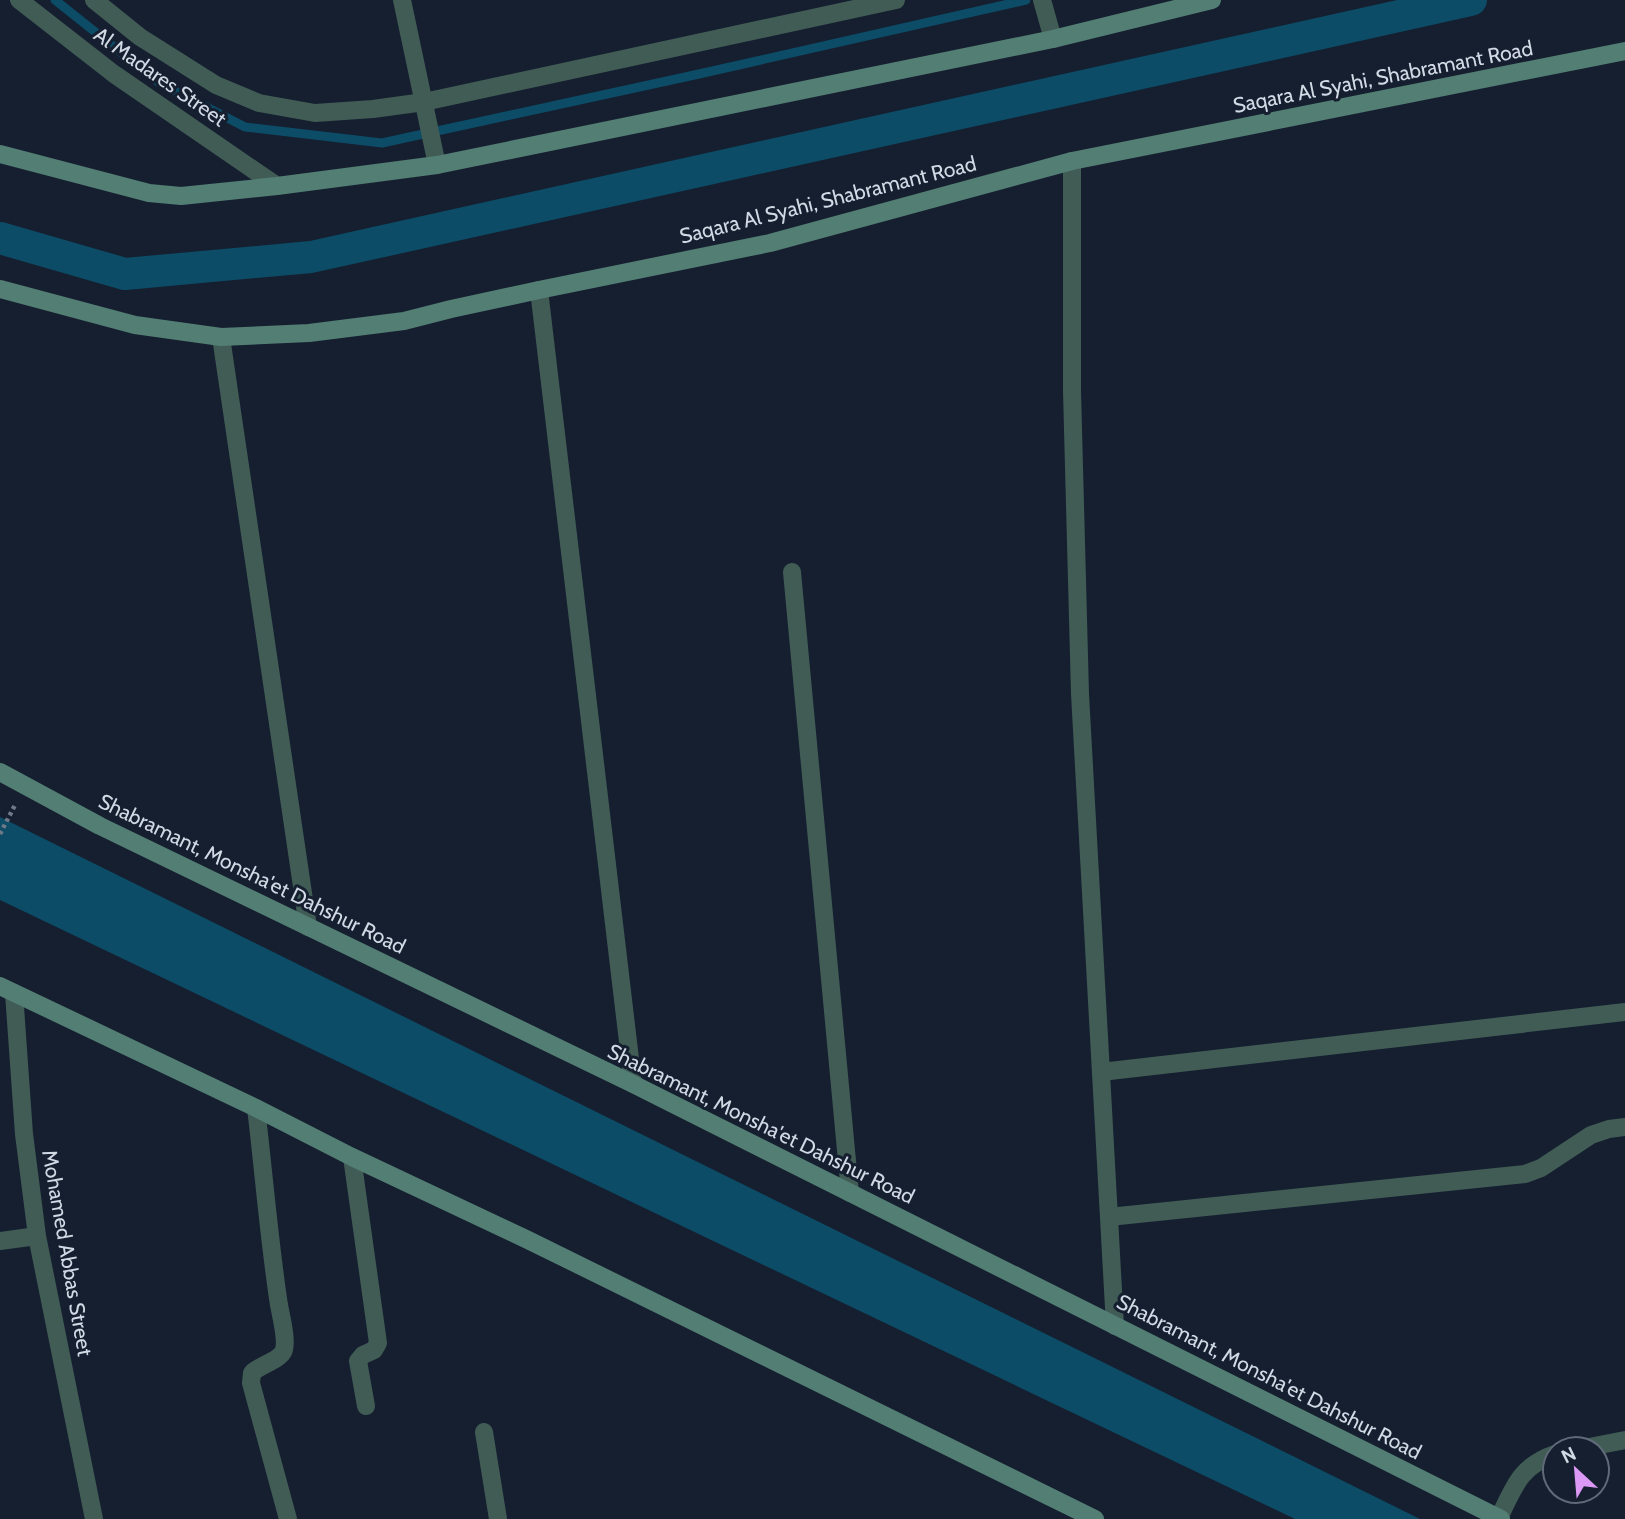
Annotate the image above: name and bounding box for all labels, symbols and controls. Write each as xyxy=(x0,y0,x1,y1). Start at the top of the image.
street label: Al Madares Street xyxy=(89,22,231,131)
street label: Saqara Al Syahi, Shabramant Road xyxy=(1231,35,1535,118)
street label: Saqara Al Syahi, Shabramant Road xyxy=(677,151,979,249)
street label: Shabramant, Monsha'et Dahshur Road xyxy=(95,788,410,959)
street label: Shabramant, Monsha'et Dahshur Road xyxy=(604,1038,919,1209)
street label: Mohamed Abbas Street xyxy=(37,1148,98,1358)
street label: Shabramant, Monsha'et Dahshur Road xyxy=(1113,1289,1426,1464)
north arrow xyxy=(1541,1435,1611,1505)
text: N xyxy=(1558,1442,1580,1468)

